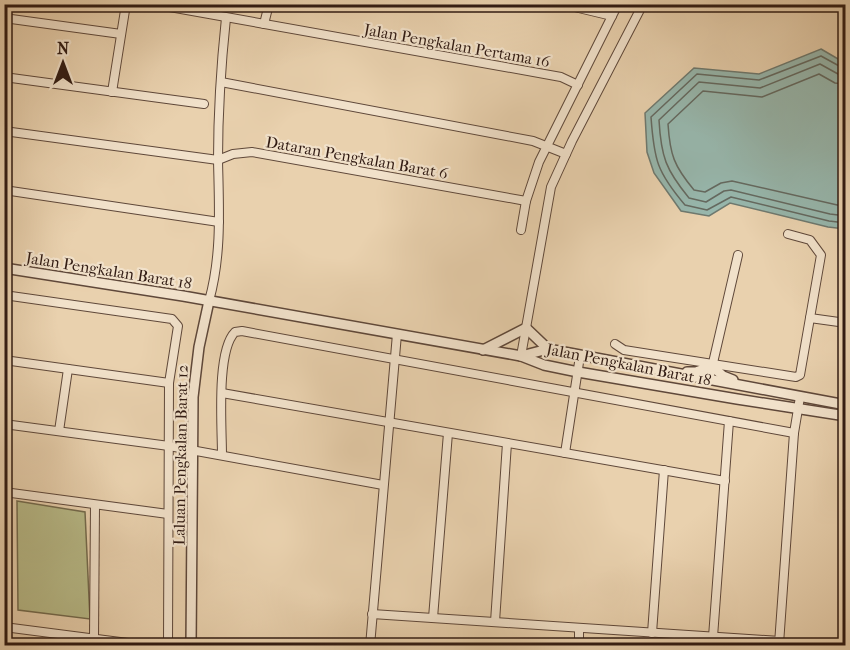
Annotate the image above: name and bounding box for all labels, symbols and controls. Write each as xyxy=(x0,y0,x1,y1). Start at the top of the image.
street label: Jalan Pengkalan Pertama 16 xyxy=(360,19,552,71)
north arrow xyxy=(33,33,93,93)
text: N xyxy=(57,39,70,58)
street label: Dataran Pengkalan Barat 6 xyxy=(264,132,450,183)
street label: Jalan Pengkalan Barat 18 xyxy=(23,248,193,293)
street label: Jalan Pengkalan Barat 18 xyxy=(543,339,713,390)
street label: Laluan Pengkalan Barat 12 xyxy=(169,364,192,546)

